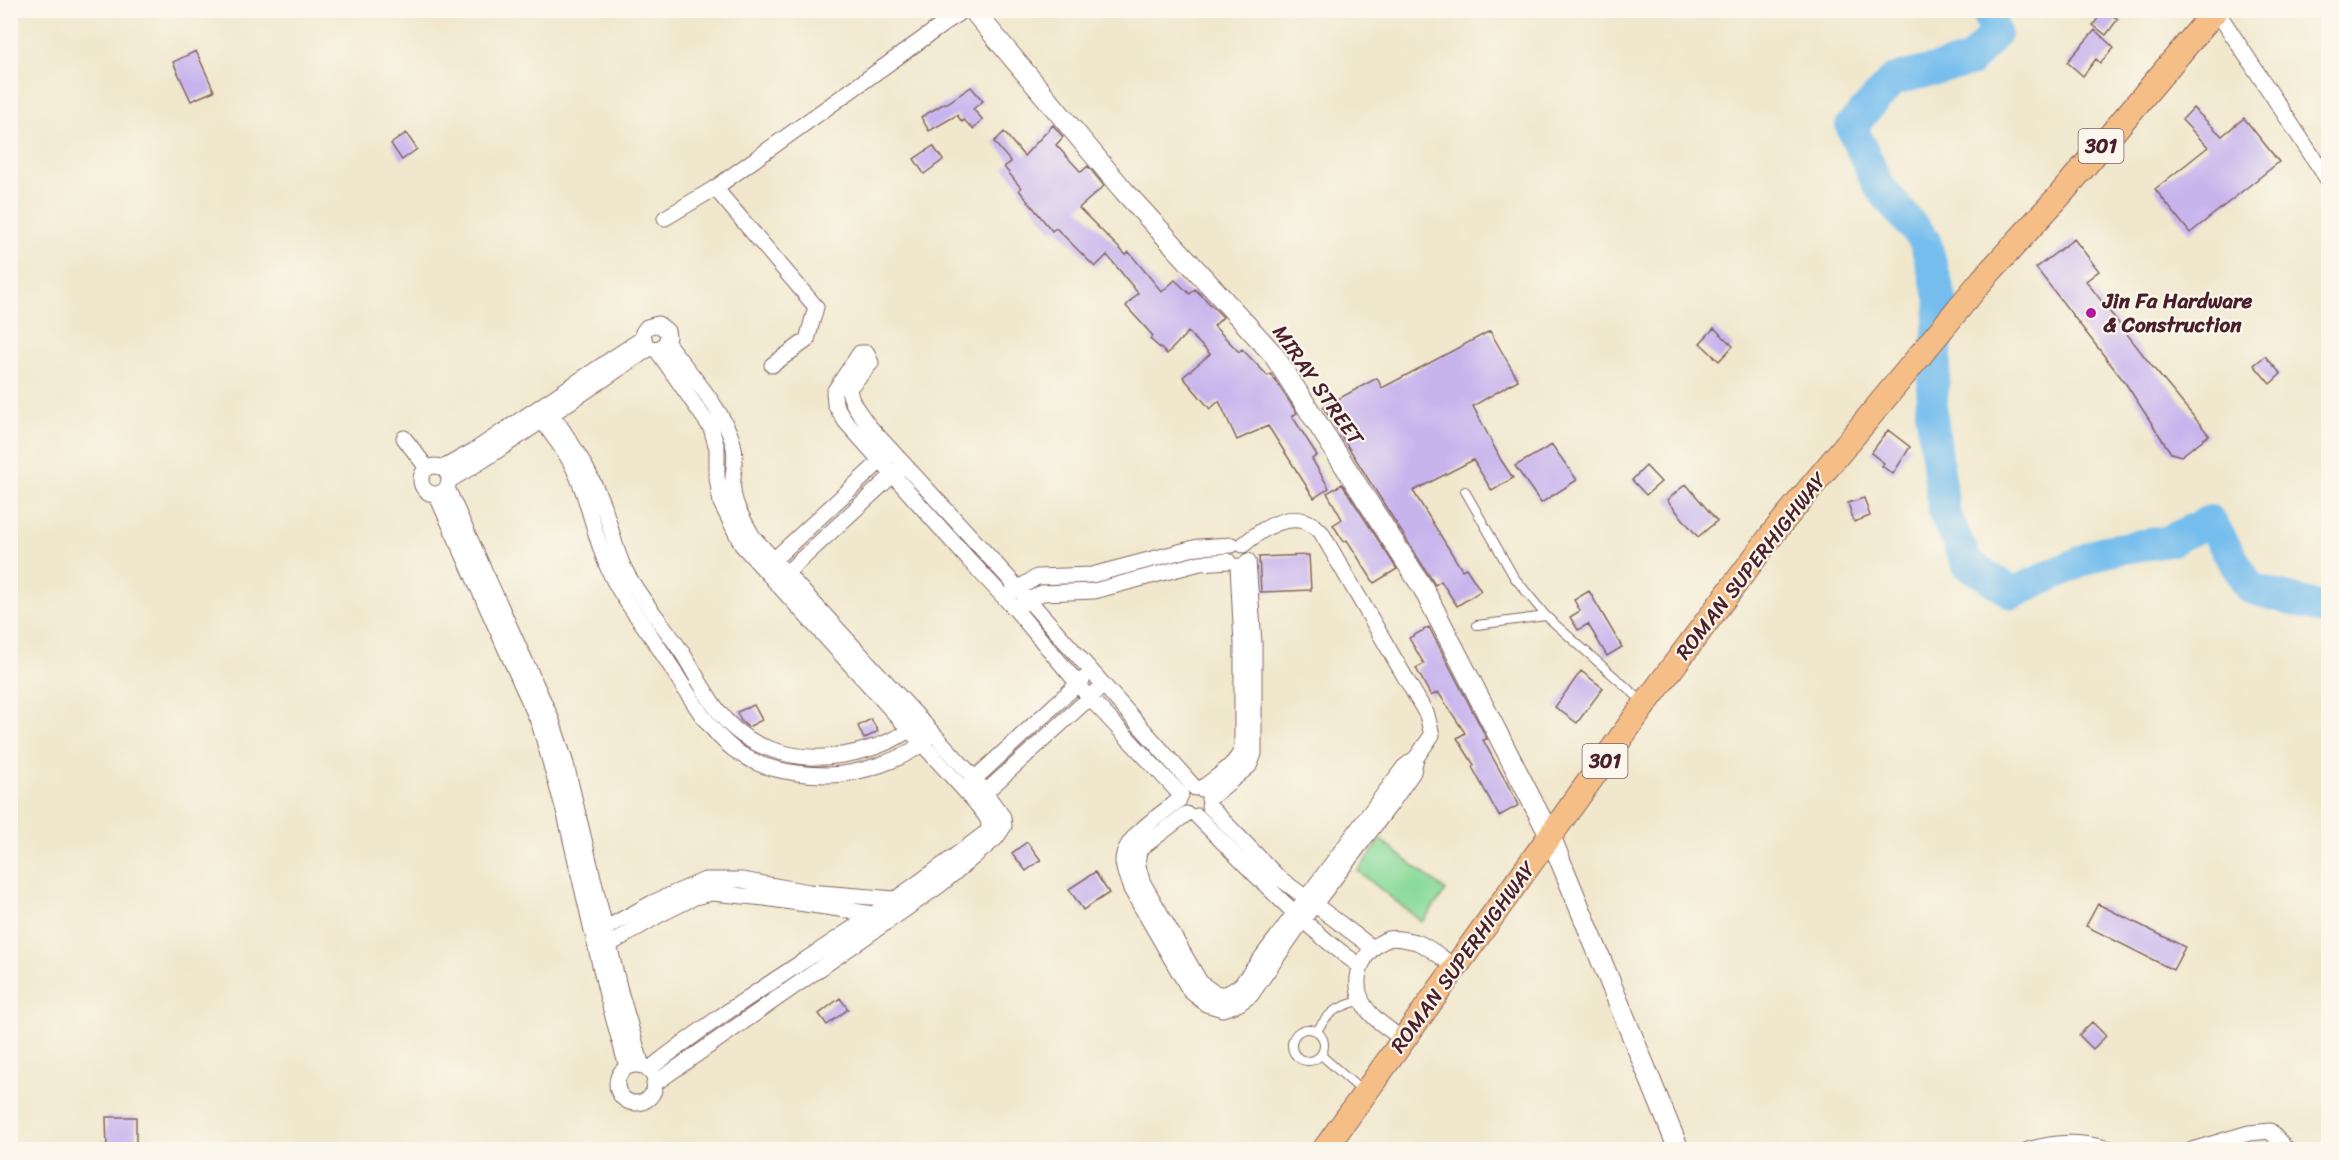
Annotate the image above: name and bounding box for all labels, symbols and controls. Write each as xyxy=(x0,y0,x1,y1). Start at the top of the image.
road number: 301 xyxy=(2078,129,2124,163)
place label: Jin Fa Hardware & Construction xyxy=(2102,282,2253,344)
marker: Jin Fa Hardware & Construction xyxy=(2084,306,2098,320)
street label: MIRAY STREET xyxy=(1262,316,1375,455)
street label: ROMAN SUPERHIGHWAY xyxy=(1665,463,1838,668)
road number: 301 xyxy=(1582,744,1628,778)
street label: ROMAN SUPERHIGHWAY xyxy=(1380,852,1547,1061)

